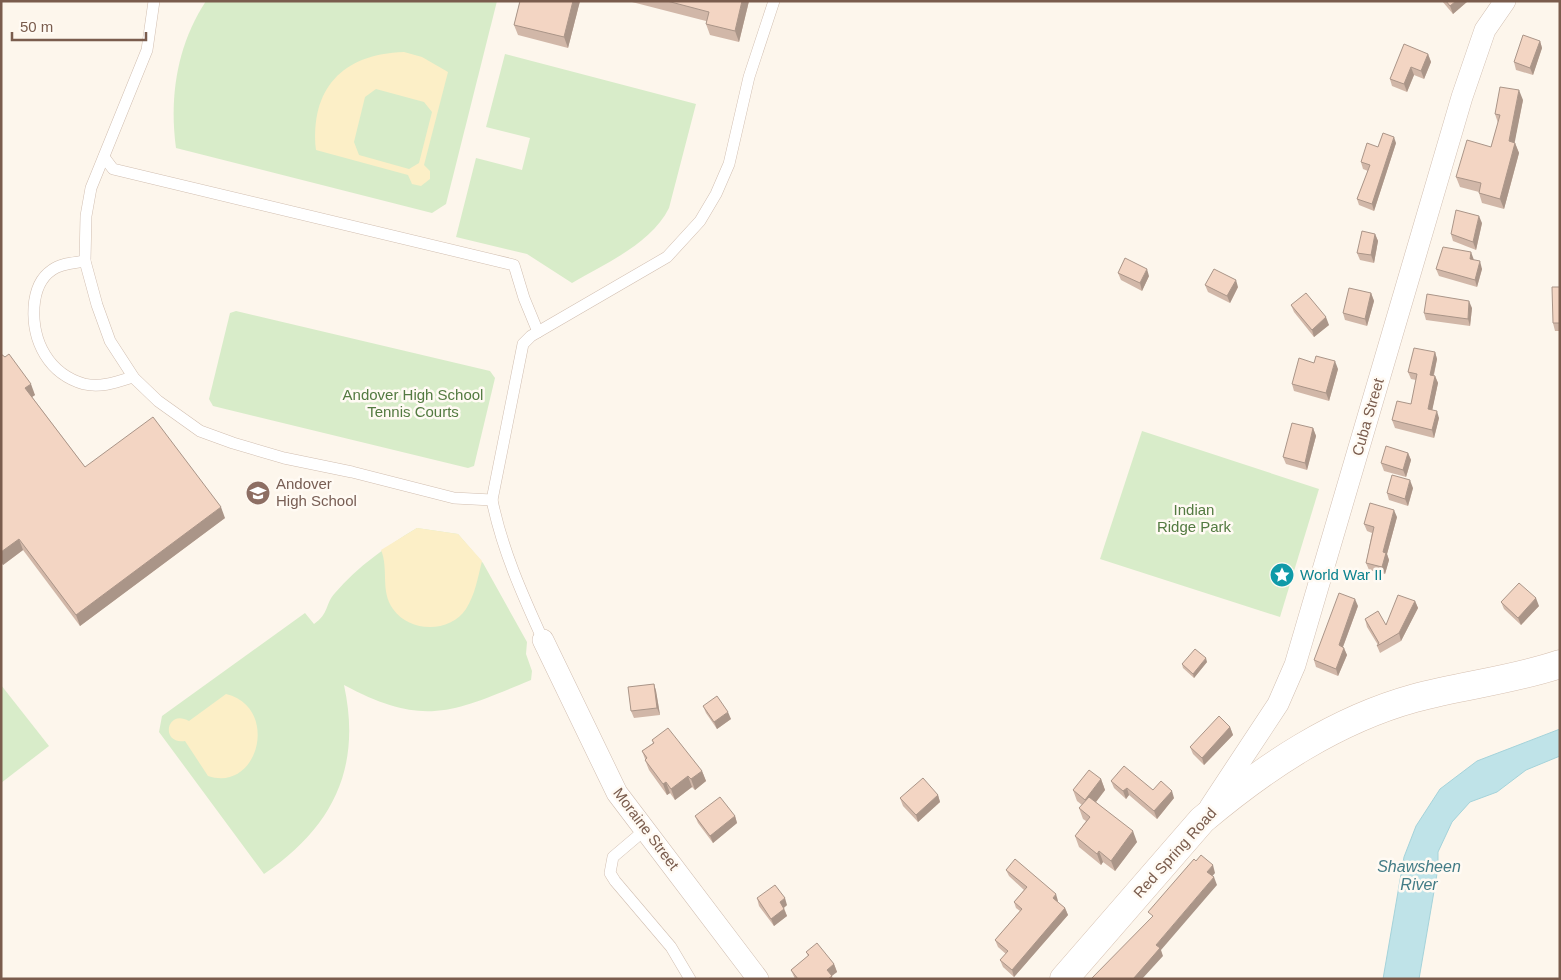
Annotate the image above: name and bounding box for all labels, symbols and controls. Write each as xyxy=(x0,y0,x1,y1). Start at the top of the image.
scale bar xyxy=(12,10,146,42)
text: 50 m xyxy=(20,18,53,35)
street label: Cuba Street xyxy=(1348,375,1387,458)
park label: Andover High School Tennis Courts xyxy=(343,386,483,420)
place label: Andover High School xyxy=(276,475,357,509)
school or university icon: Andover High School xyxy=(245,480,271,506)
park label: Indian Ridge Park xyxy=(1157,501,1232,535)
place icon: World War II xyxy=(1269,562,1295,588)
place label: World War II xyxy=(1300,566,1383,583)
street label: Moraine Street xyxy=(610,784,683,874)
street label: Red Spring Road xyxy=(1130,804,1219,901)
water label: Shawsheen River xyxy=(1377,858,1461,893)

